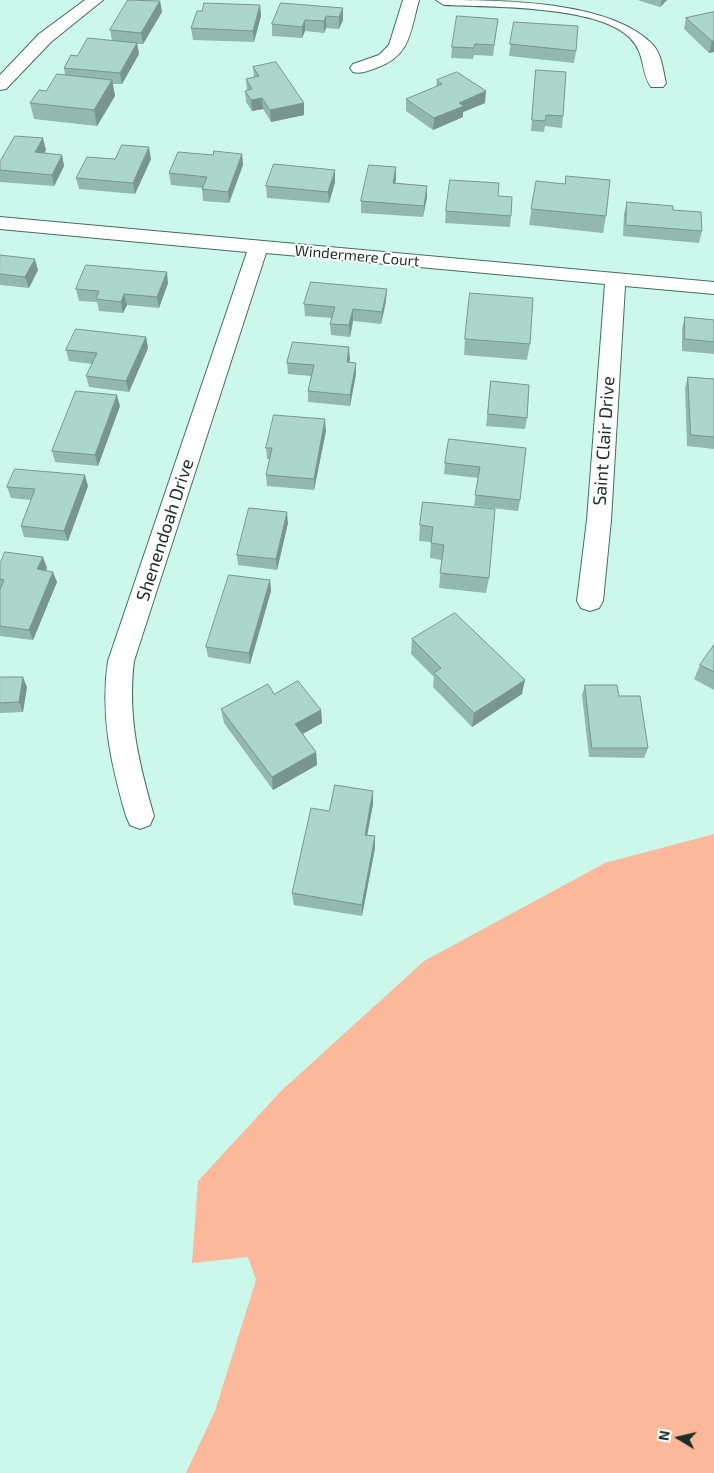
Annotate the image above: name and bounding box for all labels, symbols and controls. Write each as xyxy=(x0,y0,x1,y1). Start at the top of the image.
street label: Windermere Court xyxy=(294,242,420,270)
street label: Saint Clair Drive xyxy=(589,376,619,506)
street label: Shenendoah Drive xyxy=(132,456,198,604)
north arrow xyxy=(654,1413,704,1463)
text: N xyxy=(655,1429,673,1442)

